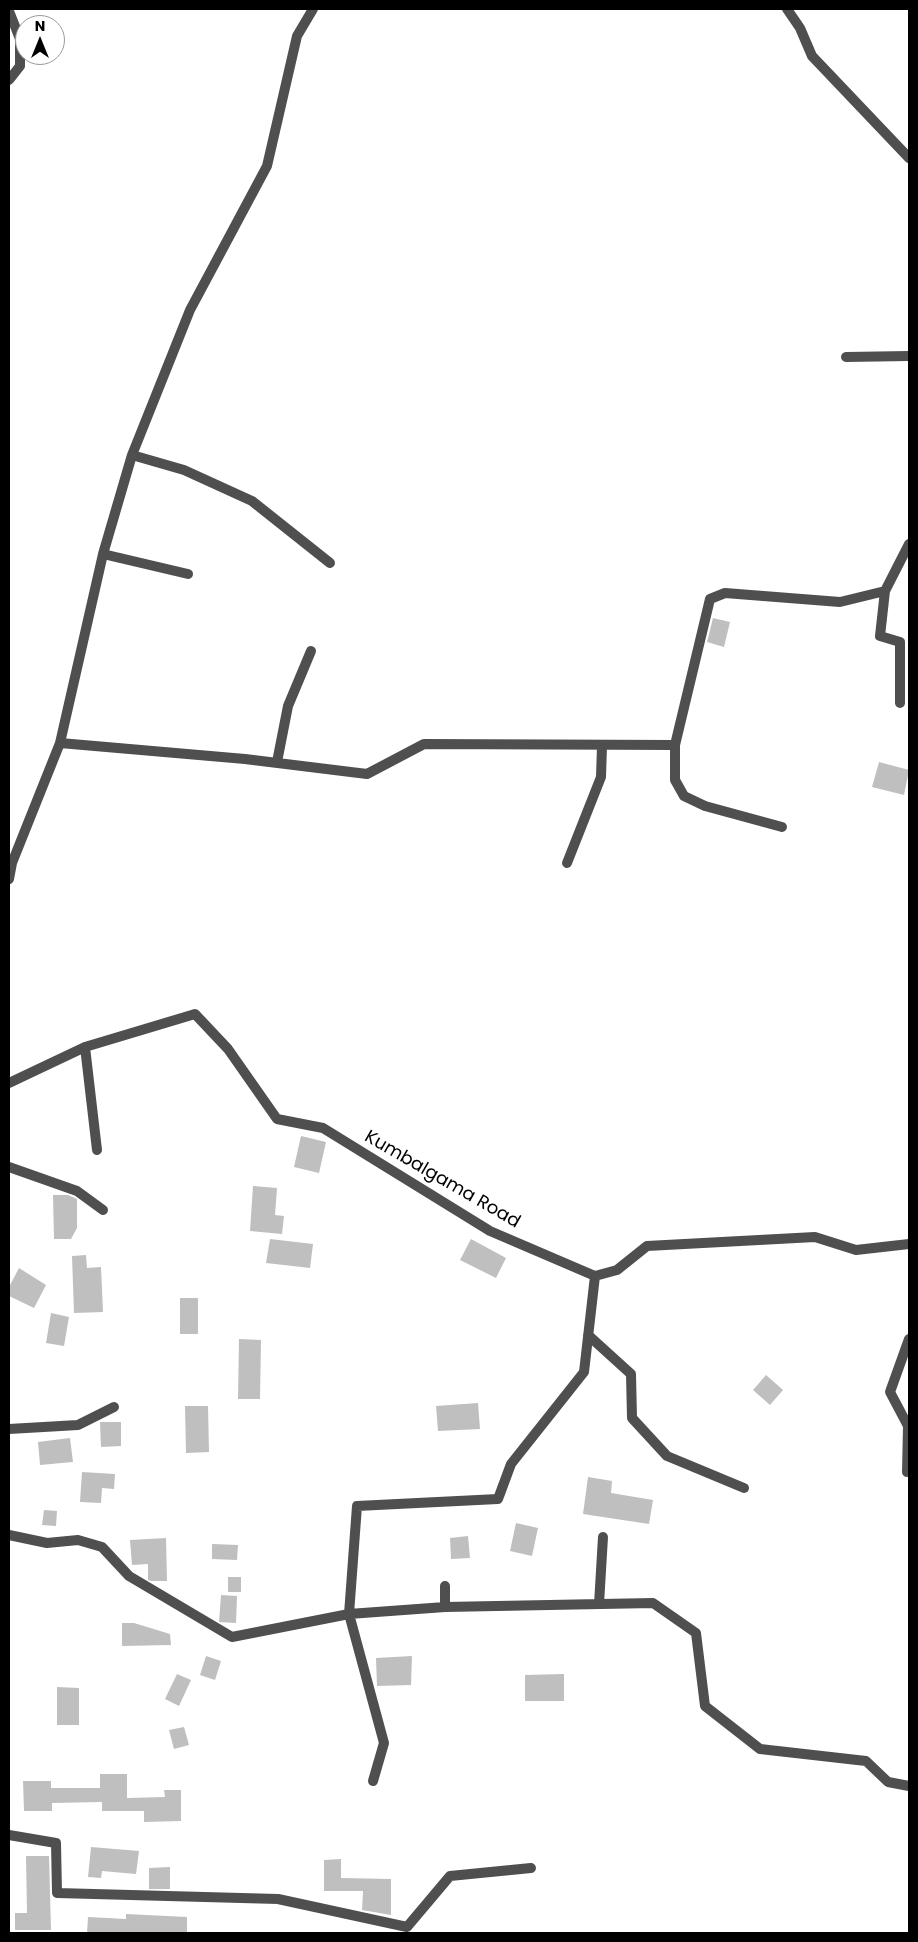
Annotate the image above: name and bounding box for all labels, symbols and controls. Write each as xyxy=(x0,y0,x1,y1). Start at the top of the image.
north arrow xyxy=(15,15,65,65)
text: N xyxy=(35,16,45,36)
street label: Kumbalgama Road xyxy=(360,1127,524,1233)

